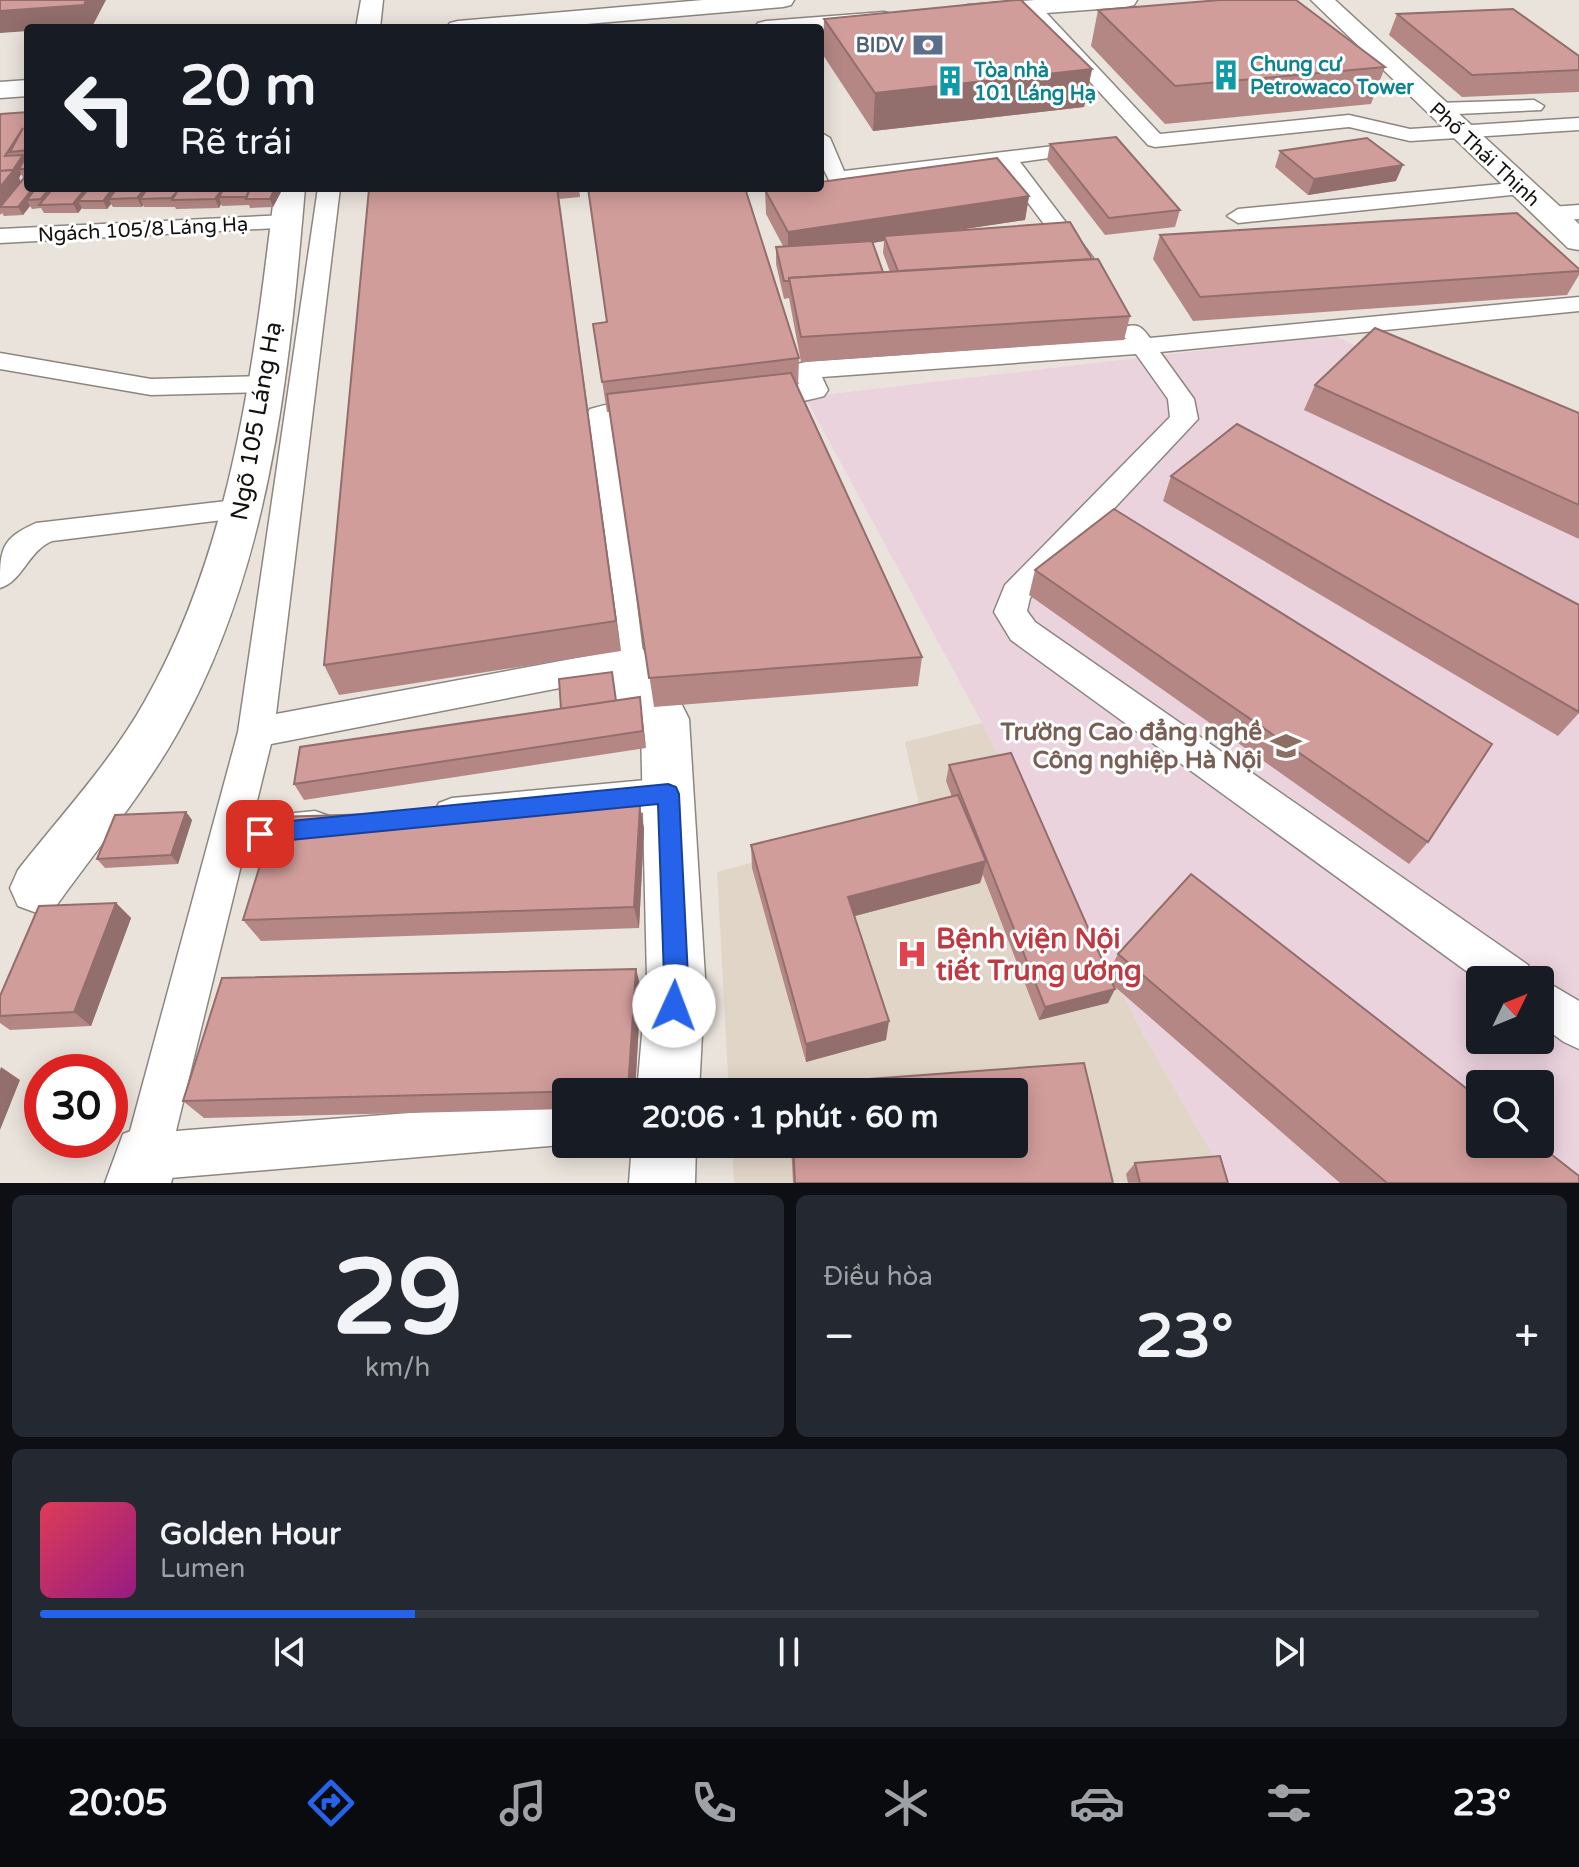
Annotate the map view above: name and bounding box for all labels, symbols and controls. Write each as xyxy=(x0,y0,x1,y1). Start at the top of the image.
bank icon: BIDV xyxy=(911,28,945,62)
place label: BIDV xyxy=(856,34,904,58)
text: 20 m xyxy=(180,53,316,120)
place label: Chung cư Petrowaco Tower xyxy=(1250,53,1414,100)
icon: left xyxy=(48,56,152,160)
building icon: Chung cư Petrowaco Tower xyxy=(1209,58,1243,92)
place label: Tòa nhà 101 Láng Hạ xyxy=(973,59,1096,106)
building icon: Tòa nhà 101 Láng Hạ xyxy=(933,64,967,98)
street label: Phố Thái Thịnh xyxy=(1424,97,1544,212)
text: Rẽ trái xyxy=(180,121,292,164)
street label: Ngách 105/8 Láng Hạ xyxy=(37,213,249,247)
street label: Ngõ 105 Láng Hạ xyxy=(225,319,288,523)
place label: Trường Cao đẳng nghề Công nghiệp Hà Nội xyxy=(999,718,1262,775)
school or university icon: Trường Cao đẳng nghề Công nghiệp Hà Nội xyxy=(1269,729,1303,763)
pin xyxy=(226,800,294,868)
icon: arrive xyxy=(238,812,282,856)
place label: Bệnh viện Nội tiết Trung ương xyxy=(936,922,1142,988)
hospital icon: Bệnh viện Nội tiết Trung ương xyxy=(895,937,929,971)
position arrow xyxy=(632,964,716,1048)
north arrow xyxy=(1466,966,1554,1054)
map controls xyxy=(1466,966,1554,1158)
speed limit sign: 30 xyxy=(24,1054,128,1158)
button: search xyxy=(1466,1070,1554,1158)
text: 20:06 · 1 phút · 60 m xyxy=(642,1099,938,1136)
text: 29 xyxy=(332,1237,463,1362)
text: Điều hòa xyxy=(824,1261,933,1292)
text: 23° xyxy=(1136,1301,1234,1373)
text: − xyxy=(824,1311,855,1364)
text: + xyxy=(1514,1311,1539,1364)
text: km/h xyxy=(365,1352,430,1383)
text: Golden Hour xyxy=(160,1516,341,1553)
text: Lumen xyxy=(160,1553,245,1584)
icon: previous xyxy=(268,1630,312,1674)
icon: pause xyxy=(767,1630,811,1674)
icon: next xyxy=(1267,1630,1311,1674)
icon: directions xyxy=(303,1775,359,1831)
icon: music xyxy=(495,1775,551,1831)
icon: phone xyxy=(686,1775,742,1831)
icon: climate xyxy=(878,1775,934,1831)
icon: car xyxy=(1069,1775,1125,1831)
icon: filters xyxy=(1261,1775,1317,1831)
text: 20:05 xyxy=(68,1782,168,1825)
text: 23° xyxy=(1452,1782,1511,1825)

